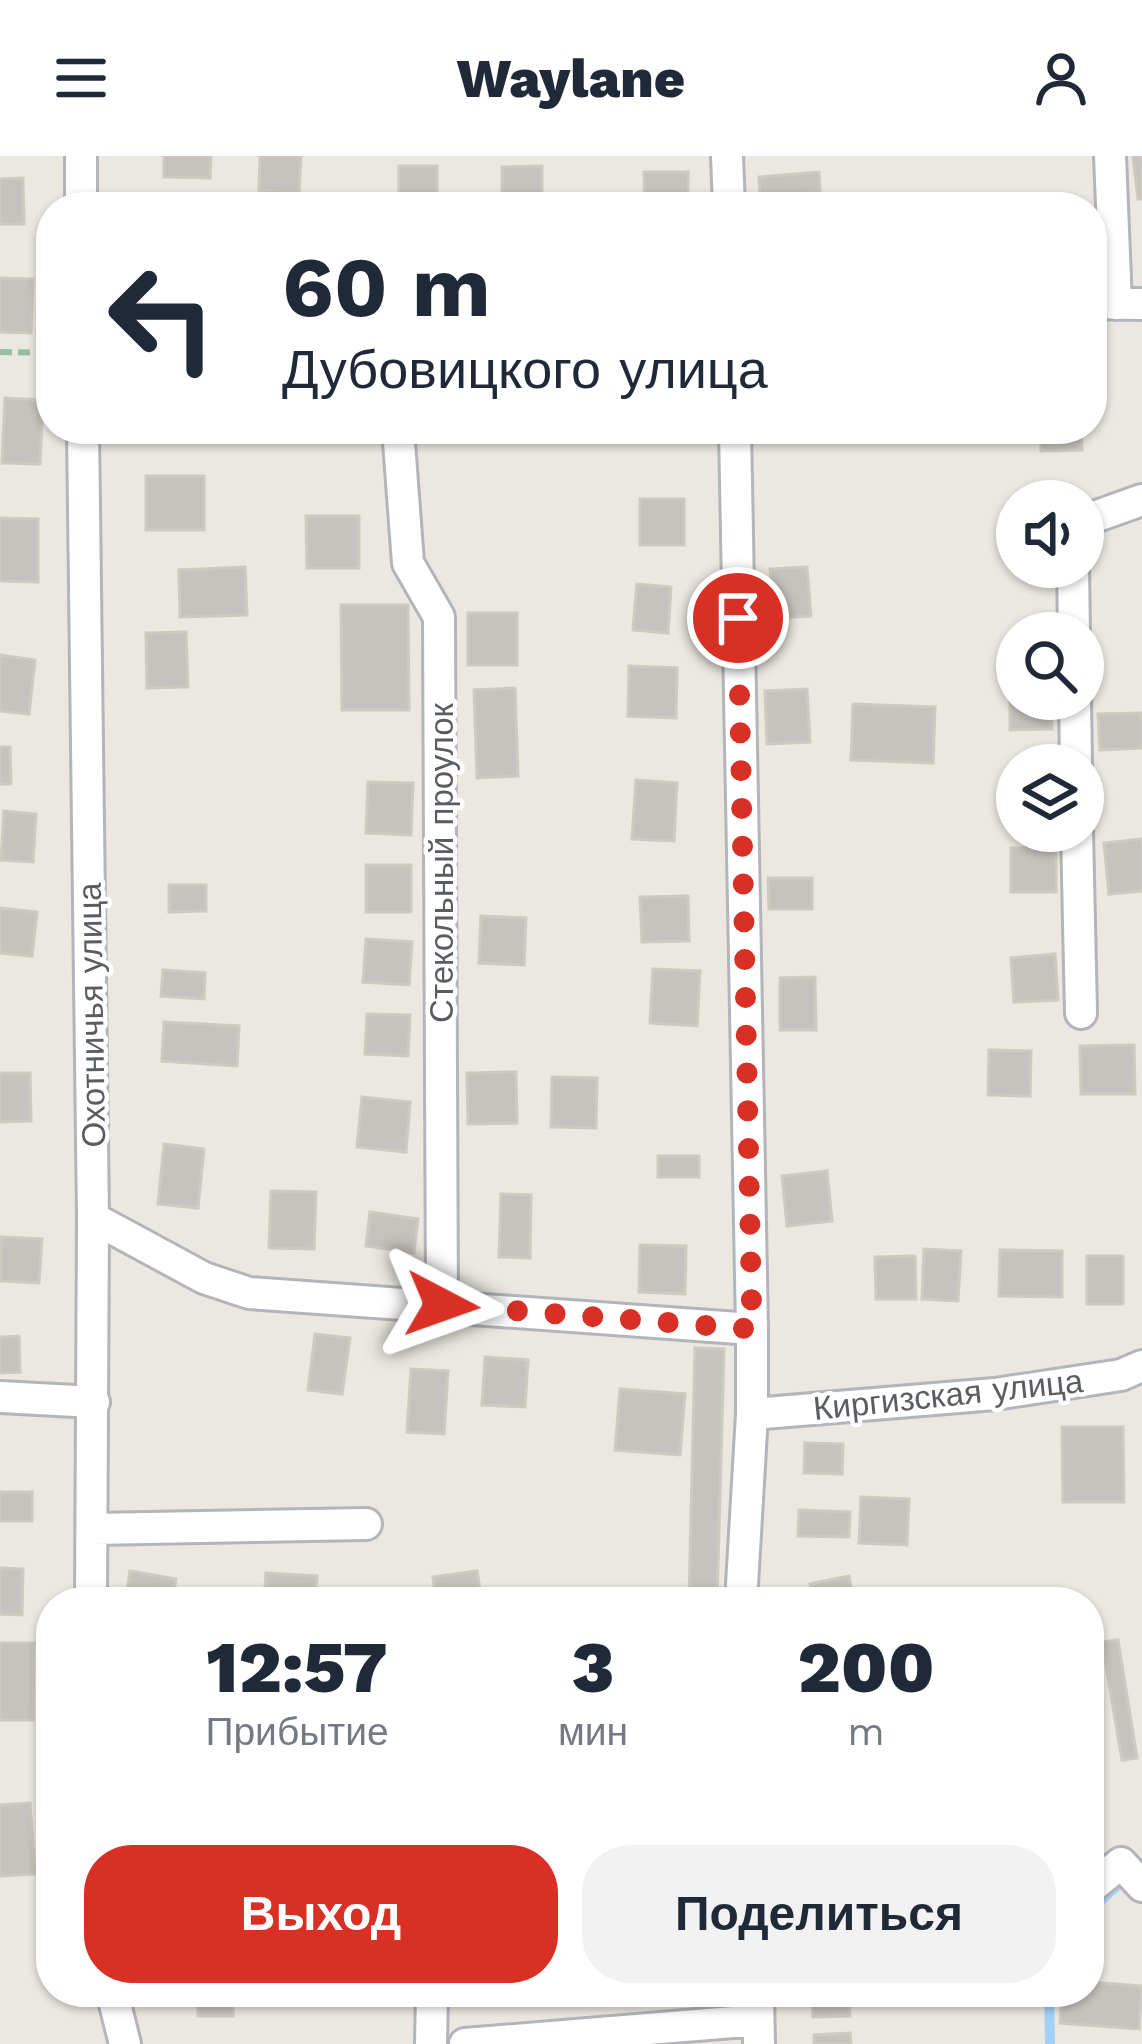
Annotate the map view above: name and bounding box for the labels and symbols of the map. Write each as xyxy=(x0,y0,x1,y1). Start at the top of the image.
pin xyxy=(687,567,789,669)
street label: Стекольный проулок xyxy=(422,703,461,1023)
street label: Охотничья улица xyxy=(70,882,113,1148)
position arrow xyxy=(379,1242,505,1368)
street label: Киргизская улица xyxy=(811,1361,1086,1428)

